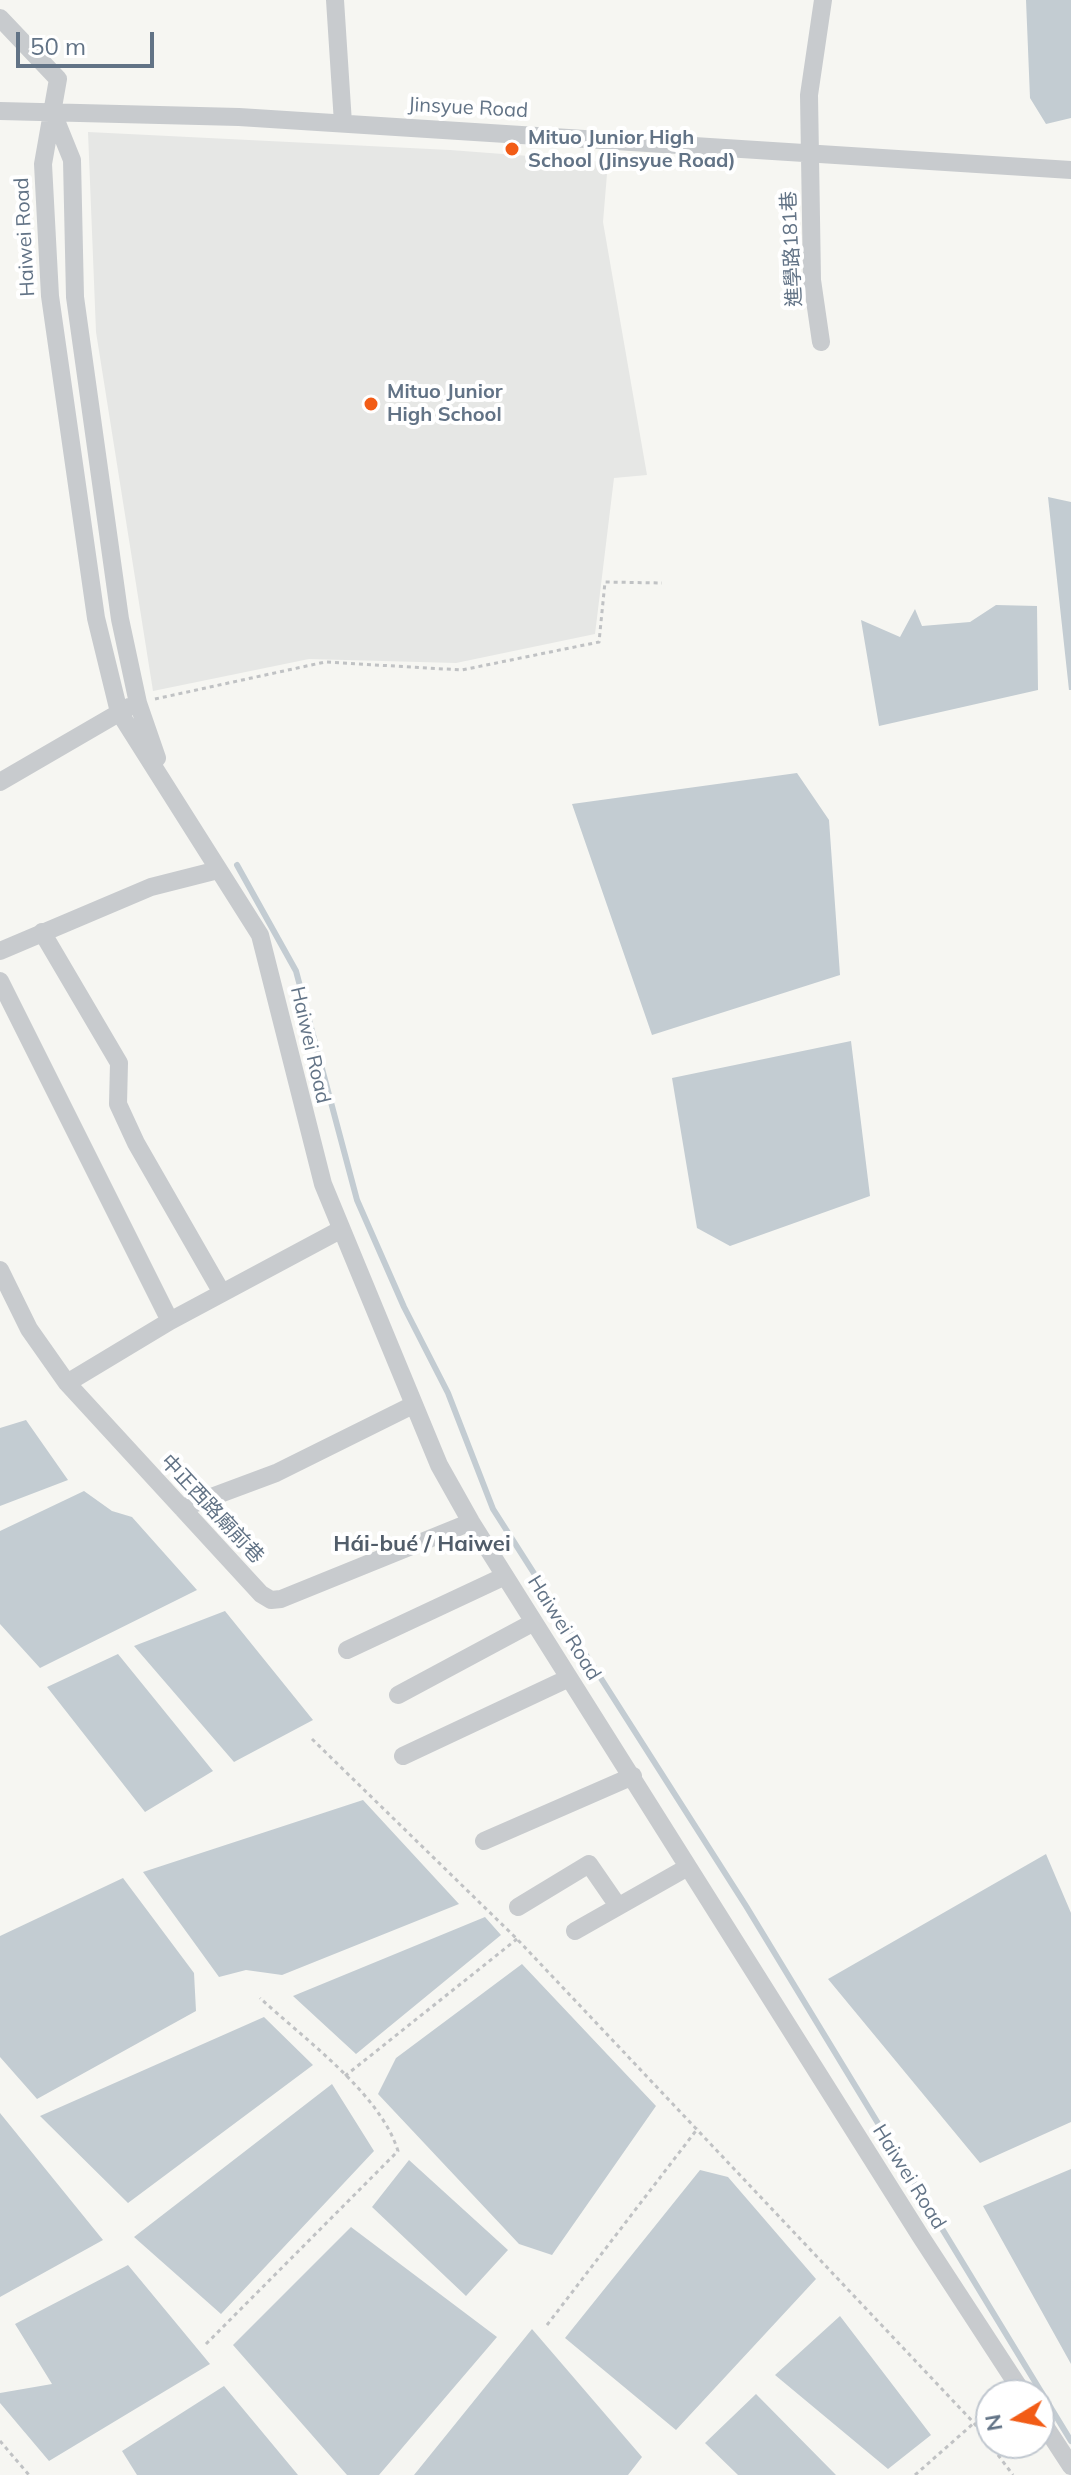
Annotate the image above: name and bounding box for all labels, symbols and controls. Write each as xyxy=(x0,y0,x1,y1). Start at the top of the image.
scale bar xyxy=(20,16,158,66)
text: 50 m xyxy=(30,31,86,61)
street label: Jinsyue Road xyxy=(407,93,529,123)
place label: Mituo Junior High School (Jinsyue Road) xyxy=(528,126,736,173)
marker: Mituo Junior High School (Jinsyue Road) xyxy=(503,140,521,158)
street label: Haiwei Road xyxy=(10,177,40,297)
street label: 進學路181巷 xyxy=(777,190,807,308)
place label: Mituo Junior High School xyxy=(387,380,503,427)
marker: Mituo Junior High School xyxy=(362,395,380,413)
street label: Haiwei Road xyxy=(285,984,335,1106)
street label: 中正西路廟前巷 xyxy=(155,1450,269,1568)
district label: Hái-bué / Haiwei xyxy=(333,1531,511,1557)
street label: Haiwei Road xyxy=(522,1571,606,1685)
street label: Haiwei Road xyxy=(867,2120,951,2234)
north arrow xyxy=(975,2379,1055,2459)
text: N xyxy=(978,2412,1009,2433)

